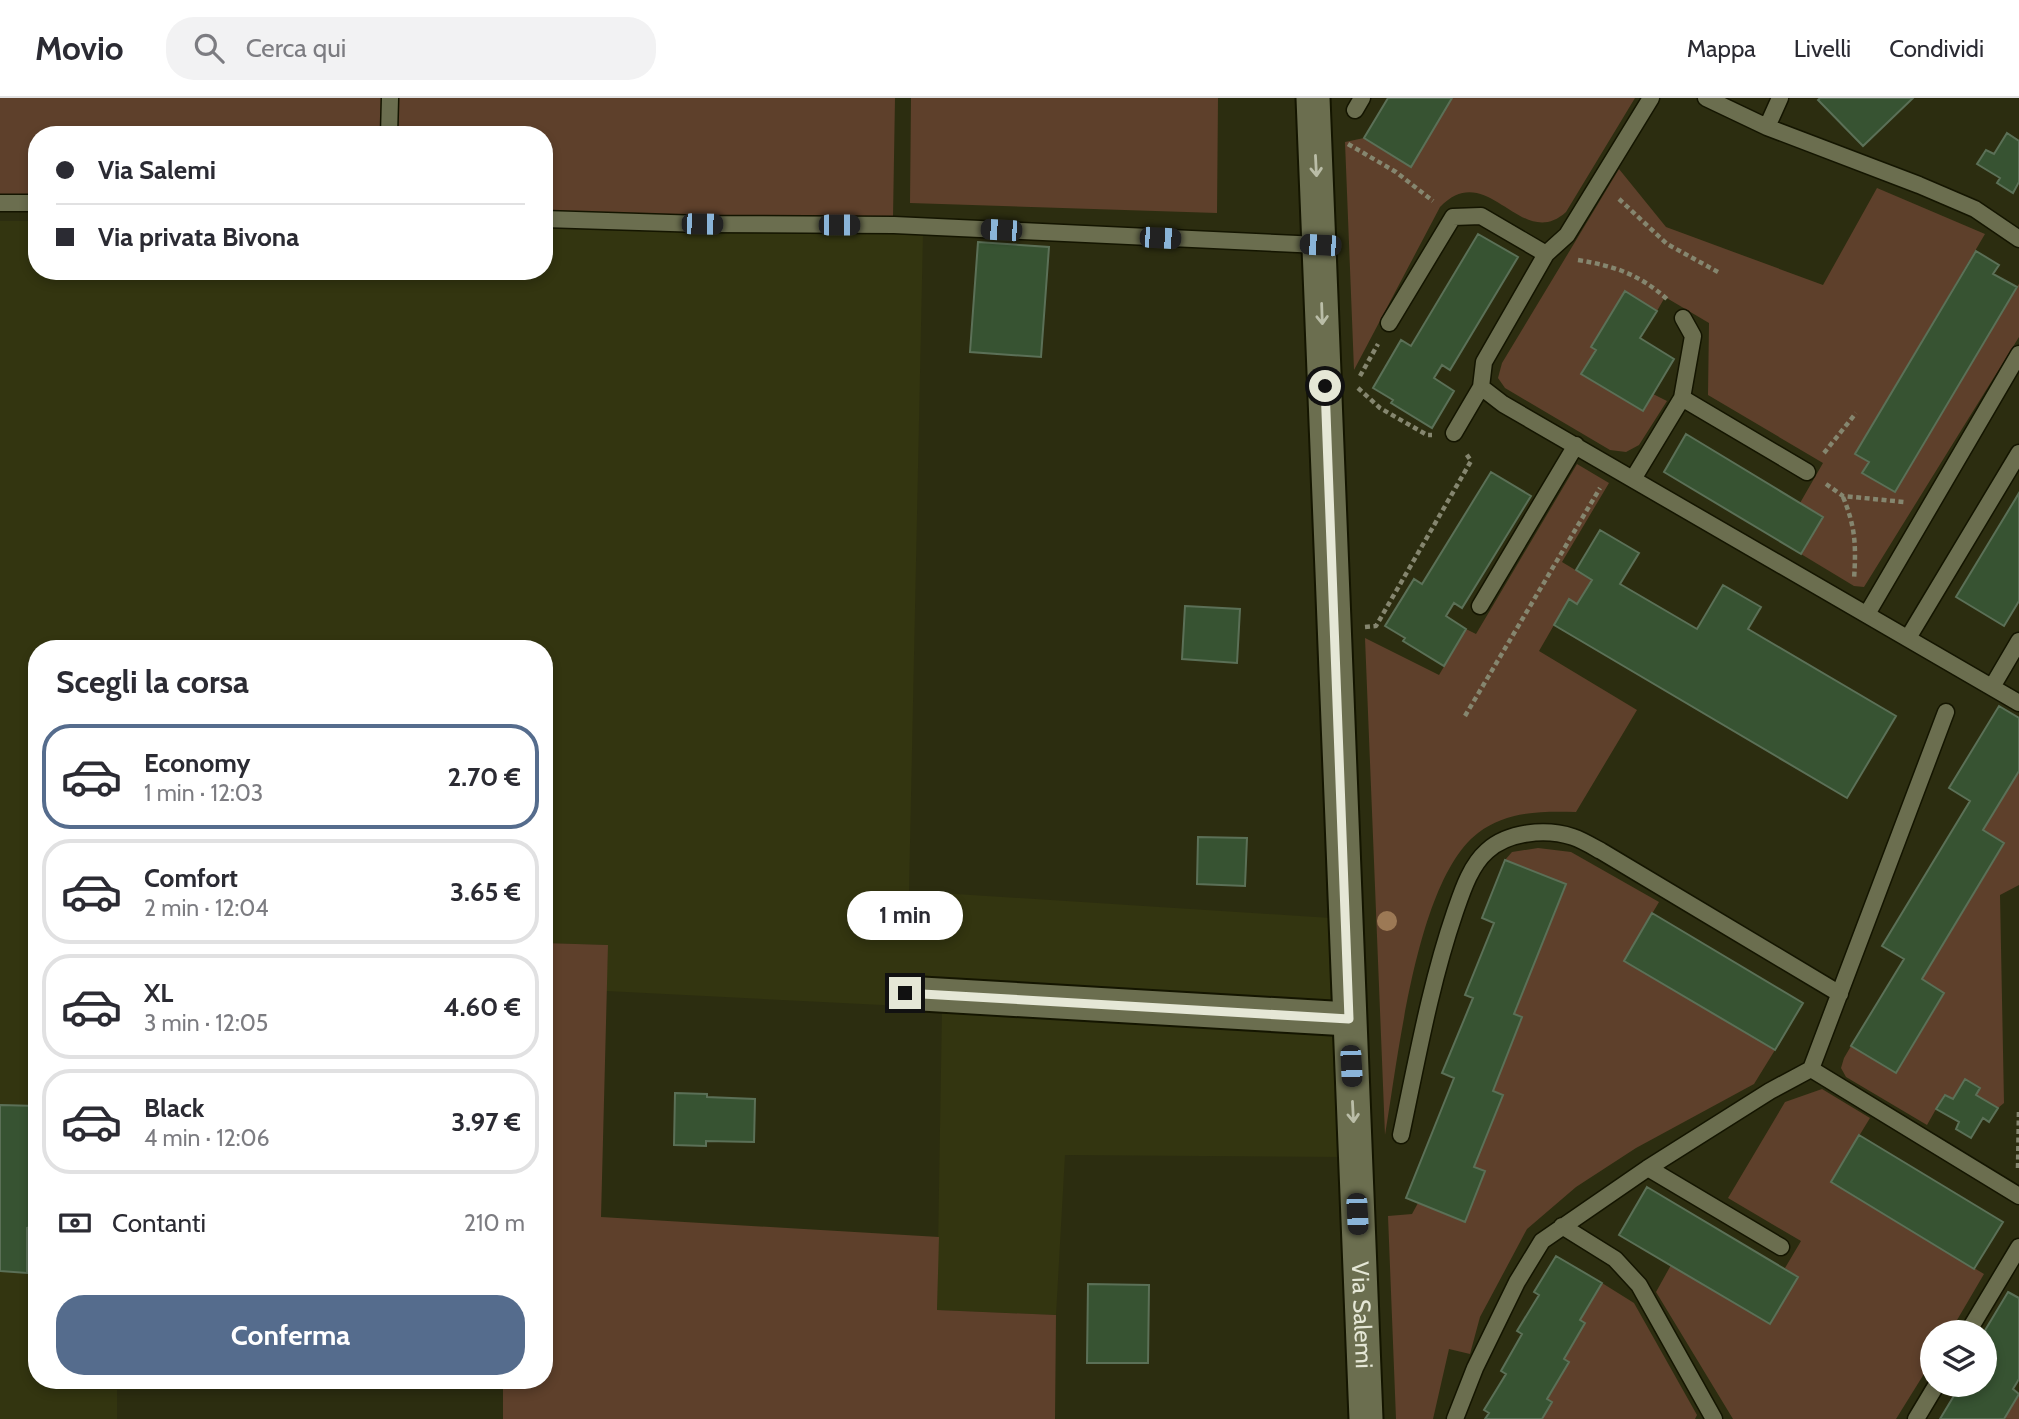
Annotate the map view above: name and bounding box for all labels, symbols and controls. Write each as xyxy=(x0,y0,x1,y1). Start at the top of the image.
search box xyxy=(166,17,656,80)
text: Movio xyxy=(35,28,124,68)
icon: search xyxy=(190,29,228,67)
text: Cerca qui xyxy=(246,32,346,64)
text: Mappa xyxy=(1687,34,1756,63)
text: Livelli xyxy=(1794,34,1851,63)
text: Condividi xyxy=(1889,34,1984,63)
text: Via Salemi xyxy=(98,154,216,186)
one-way arrow xyxy=(1310,154,1323,177)
car xyxy=(681,213,724,235)
car xyxy=(819,215,861,236)
car xyxy=(980,218,1023,242)
text: Via privata Bivona xyxy=(98,221,299,253)
car xyxy=(1139,226,1182,250)
car xyxy=(1299,233,1342,257)
one-way arrow xyxy=(1316,302,1329,325)
route start xyxy=(1309,370,1341,402)
text: Scegli la corsa xyxy=(56,662,249,701)
icon: car xyxy=(60,745,123,808)
text: Economy xyxy=(144,747,250,779)
text: 2.70 € xyxy=(448,761,521,793)
text: 1 min · 12:03 xyxy=(144,779,263,807)
icon: car xyxy=(60,860,123,923)
text: Comfort xyxy=(144,862,238,894)
text: 3.65 € xyxy=(450,876,521,908)
callout: 1 min xyxy=(847,892,963,940)
text: 2 min · 12:04 xyxy=(144,894,269,922)
text: 1 min xyxy=(879,901,931,929)
icon: car xyxy=(60,975,123,1038)
text: XL xyxy=(144,977,173,1009)
route end xyxy=(889,977,921,1009)
text: 4.60 € xyxy=(444,991,521,1023)
text: 3 min · 12:05 xyxy=(144,1009,268,1037)
car xyxy=(1340,1044,1363,1088)
icon: car xyxy=(60,1090,123,1153)
text: Black xyxy=(144,1092,204,1124)
one-way arrow xyxy=(1346,1100,1359,1123)
text: 3.97 € xyxy=(451,1106,521,1138)
text: 4 min · 12:06 xyxy=(144,1124,270,1152)
car xyxy=(1346,1192,1369,1236)
icon: cash xyxy=(56,1204,94,1242)
text: Contanti xyxy=(112,1207,206,1239)
text: 210 m xyxy=(464,1209,525,1237)
street label: Via Salemi xyxy=(1346,1261,1379,1369)
button: Conferma xyxy=(56,1295,525,1375)
map controls xyxy=(1920,1320,1997,1397)
button: layers xyxy=(1920,1320,1997,1397)

